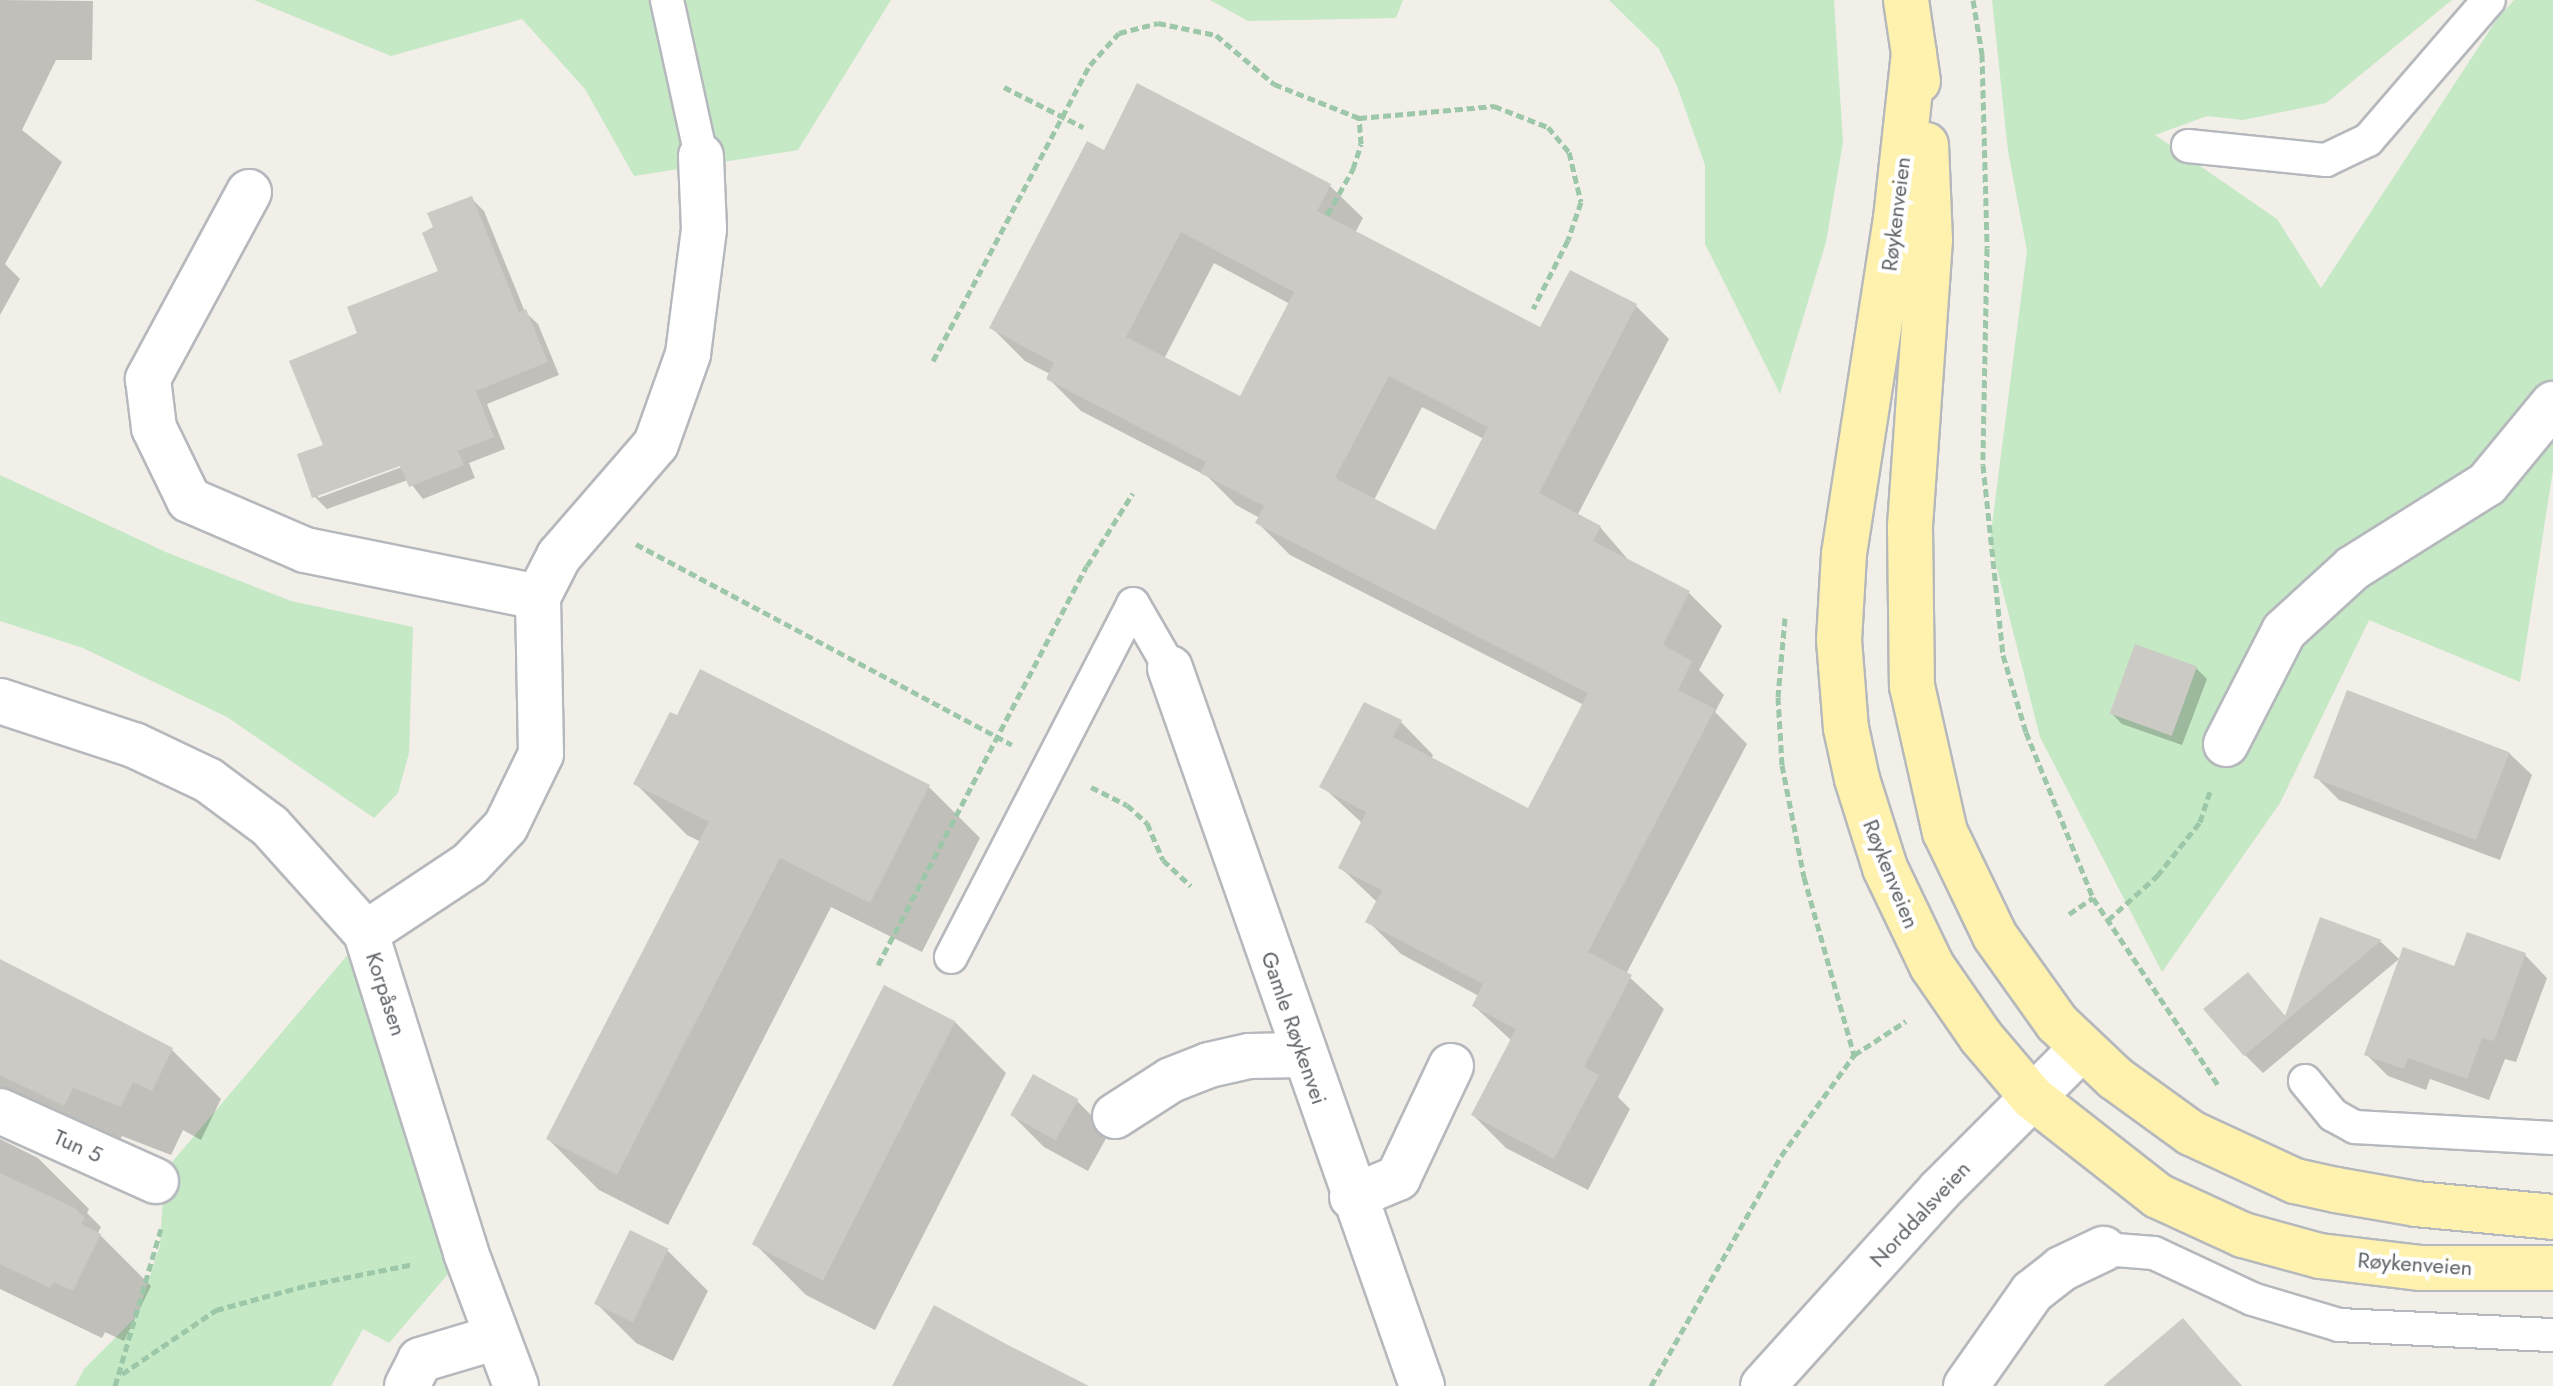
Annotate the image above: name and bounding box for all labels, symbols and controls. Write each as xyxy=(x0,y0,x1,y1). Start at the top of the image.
street label: Røykenveien xyxy=(1876,155,1916,273)
street label: Røykenveien xyxy=(1857,816,1925,932)
street label: Gamle Røykenvei xyxy=(1255,948,1333,1108)
street label: Korpåsen xyxy=(360,949,412,1039)
street label: Tun 5 xyxy=(50,1124,106,1168)
street label: Norddalsveien xyxy=(1864,1155,1976,1273)
street label: Røykenveien xyxy=(2357,1247,2473,1281)

